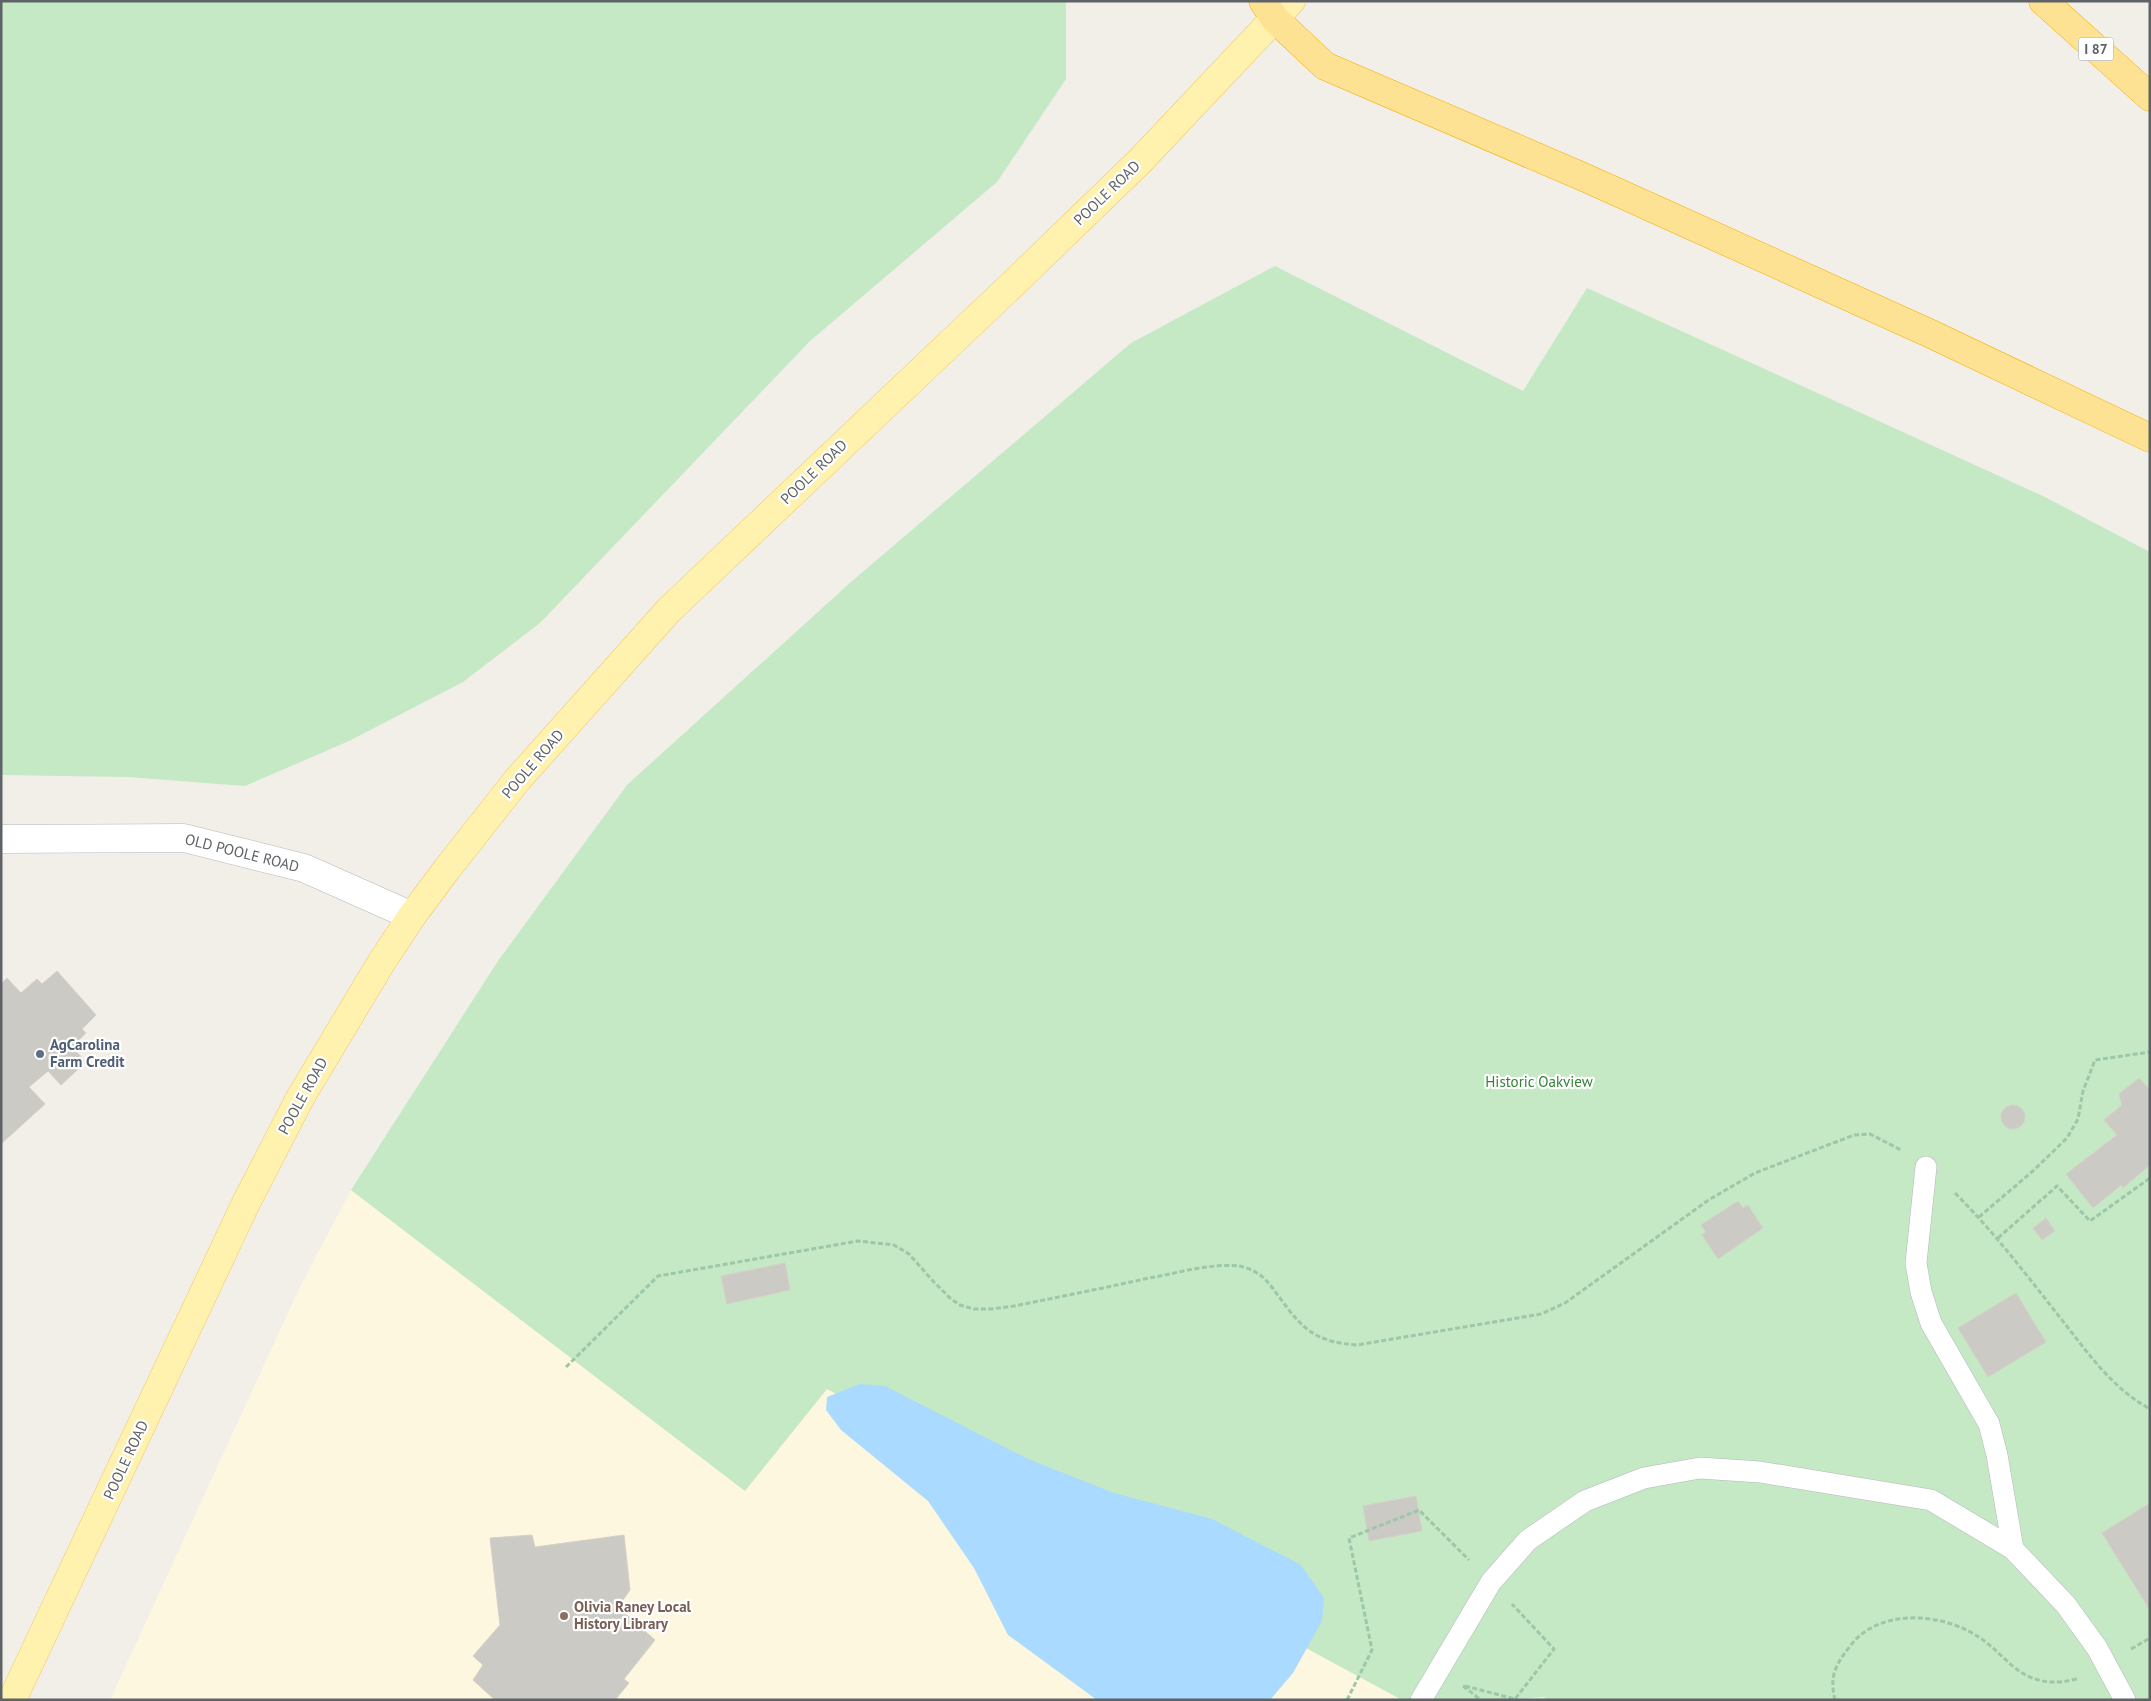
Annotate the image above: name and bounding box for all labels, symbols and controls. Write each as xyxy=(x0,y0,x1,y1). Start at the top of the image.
road number: I 87 xyxy=(2078,38,2114,61)
street label: POOLE ROAD xyxy=(1069,156,1144,229)
street label: POOLE ROAD xyxy=(776,435,851,508)
street label: POOLE ROAD xyxy=(498,725,568,802)
street label: OLD POOLE ROAD xyxy=(183,829,301,876)
place label: AgCarolina Farm Credit xyxy=(50,1035,125,1071)
marker: AgCarolina Farm Credit xyxy=(34,1048,46,1060)
street label: POOLE ROAD xyxy=(274,1054,332,1138)
park label: Historic Oakview xyxy=(1485,1072,1593,1091)
street label: POOLE ROAD xyxy=(99,1417,152,1502)
place label: Olivia Raney Local History Library xyxy=(574,1597,692,1633)
marker: Olivia Raney Local History Library xyxy=(558,1610,570,1622)

